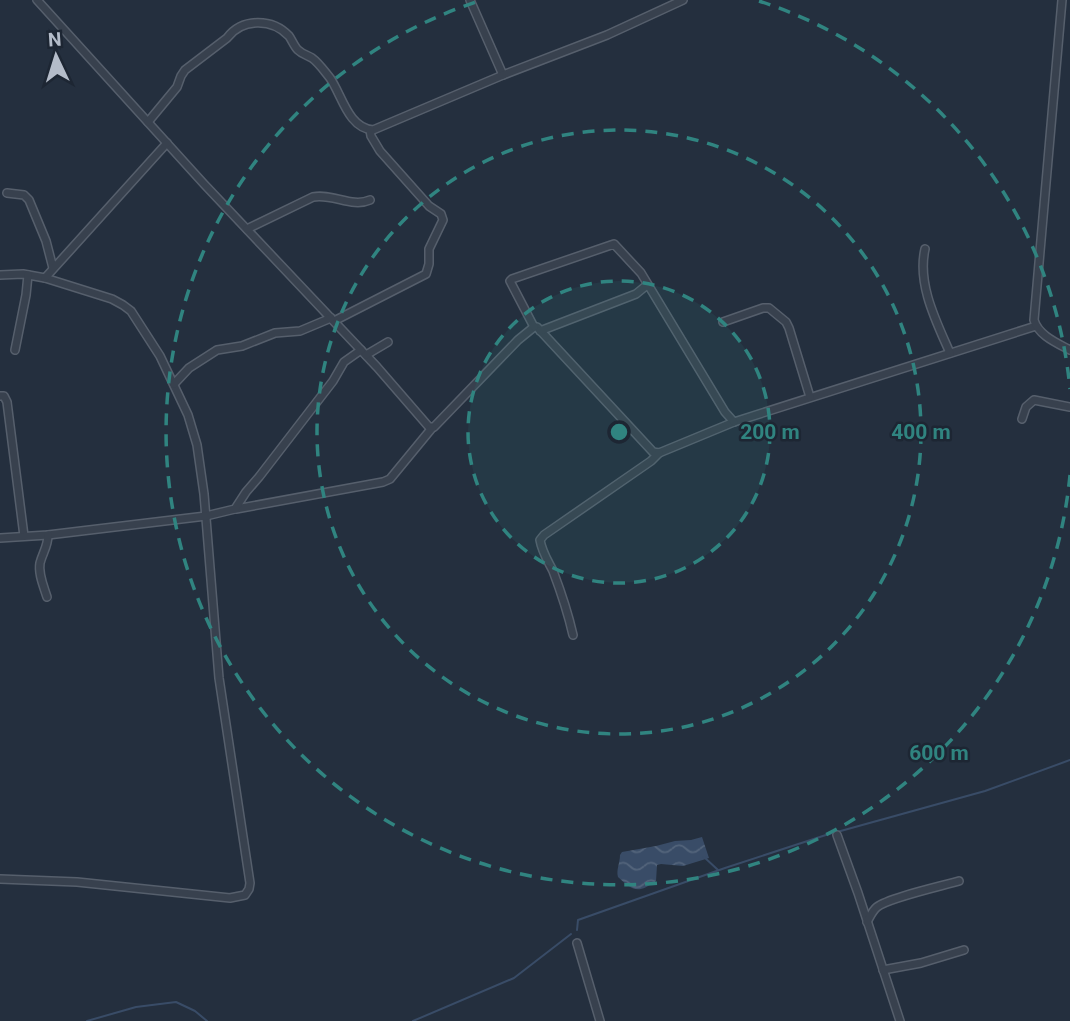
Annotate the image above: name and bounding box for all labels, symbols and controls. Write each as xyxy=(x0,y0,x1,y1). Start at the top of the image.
north arrow xyxy=(21,21,91,91)
text: N xyxy=(47,28,62,51)
centre of rings xyxy=(607,420,631,444)
text: 200 m xyxy=(740,420,800,444)
text: 400 m xyxy=(891,420,951,444)
text: 600 m xyxy=(909,741,969,765)

